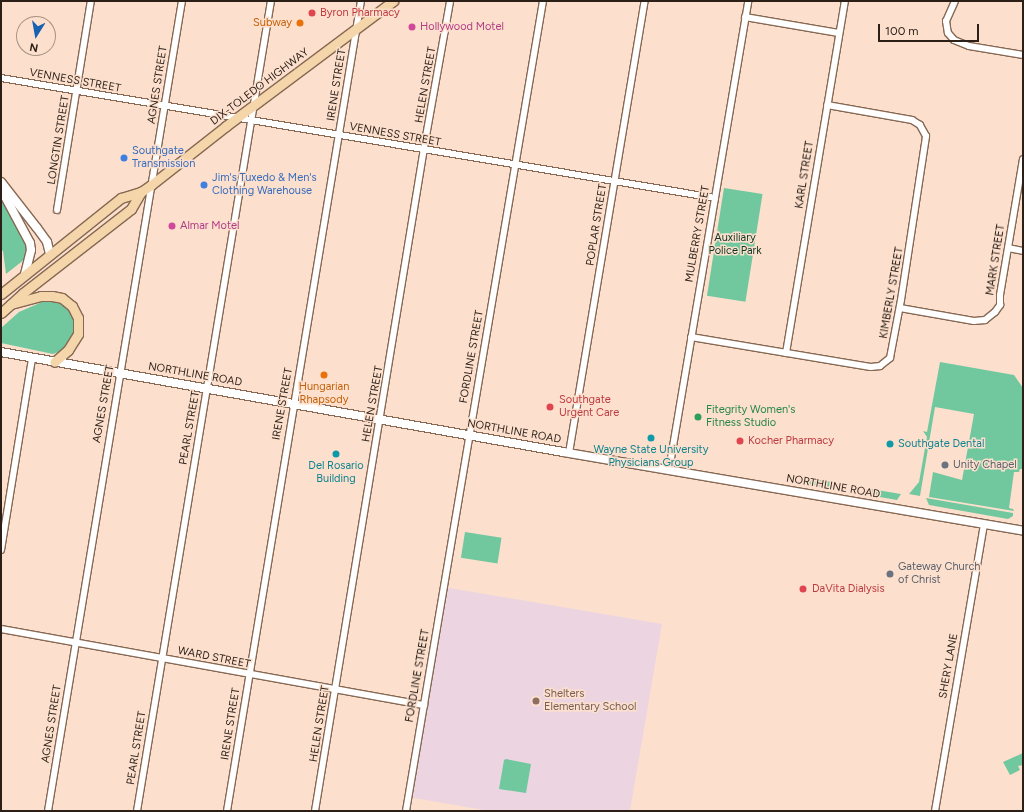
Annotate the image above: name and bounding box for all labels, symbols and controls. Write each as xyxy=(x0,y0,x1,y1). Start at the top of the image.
place label: Byron Pharmacy xyxy=(320,6,400,20)
marker: Byron Pharmacy xyxy=(307,8,317,18)
north arrow xyxy=(16,16,56,56)
place label: Subway xyxy=(253,16,292,30)
scale bar xyxy=(880,16,981,42)
marker: Subway xyxy=(295,18,305,28)
place label: Hollywood Motel xyxy=(420,20,504,34)
marker: Hollywood Motel xyxy=(407,22,417,32)
text: 100 m xyxy=(885,24,919,38)
text: N xyxy=(28,40,39,54)
street label: AGNES STREET xyxy=(145,45,171,125)
street label: DIX-TOLEDO HIGHWAY xyxy=(208,46,312,128)
street label: HELEN STREET xyxy=(413,46,439,124)
street label: IRENE STREET xyxy=(325,48,349,122)
street label: VENNESS STREET xyxy=(28,66,122,96)
street label: LONGTIN STREET xyxy=(45,95,73,185)
street label: VENNESS STREET xyxy=(348,120,442,150)
street label: KARL STREET xyxy=(793,140,817,210)
place label: Southgate Transmission xyxy=(132,145,195,171)
marker: Southgate Transmission xyxy=(119,153,129,163)
place label: Jim's Tuxedo & Men's Clothing Warehouse xyxy=(212,172,317,198)
marker: Jim's Tuxedo & Men's Clothing Warehouse xyxy=(199,180,209,190)
street label: POPLAR STREET xyxy=(584,183,610,267)
street label: MULBERRY STREET xyxy=(683,185,713,283)
place label: Almar Motel xyxy=(180,219,240,233)
marker: Almar Motel xyxy=(167,221,177,231)
street label: MARK STREET xyxy=(984,223,1008,297)
park label: Auxiliary Police Park xyxy=(708,232,762,258)
street label: KIMBERLY STREET xyxy=(877,246,907,340)
street label: FORDLINE STREET xyxy=(457,309,487,405)
street label: NORTHLINE ROAD xyxy=(147,360,243,390)
street label: AGNES STREET xyxy=(91,364,117,444)
street label: HELEN STREET xyxy=(360,365,386,443)
street label: IRENE STREET xyxy=(270,367,296,441)
marker: Hungarian Rhapsody xyxy=(319,370,329,380)
place label: Hungarian Rhapsody xyxy=(299,381,349,407)
street label: PEARL STREET xyxy=(177,390,203,466)
place label: Southgate Urgent Care xyxy=(559,394,619,420)
marker: Southgate Urgent Care xyxy=(544,401,556,413)
place label: Fitegrity Women's Fitness Studio xyxy=(706,404,795,430)
marker: Fitegrity Women's Fitness Studio xyxy=(693,412,703,422)
street label: NORTHLINE ROAD xyxy=(466,417,562,447)
marker: Wayne State University Physicians Group xyxy=(646,433,656,443)
place label: Kocher Pharmacy xyxy=(748,434,834,448)
marker: Kocher Pharmacy xyxy=(735,436,745,446)
place label: Southgate Dental xyxy=(898,437,984,451)
marker: Southgate Dental xyxy=(885,439,895,449)
place label: Wayne State University Physicians Group xyxy=(593,444,709,470)
marker: Del Rosario Building xyxy=(331,449,341,459)
place label: Unity Chapel xyxy=(953,458,1017,472)
place label: Del Rosario Building xyxy=(308,460,364,486)
marker: Unity Chapel xyxy=(940,460,950,470)
street label: NORTHLINE ROAD xyxy=(785,472,881,502)
place label: Gateway Church of Christ xyxy=(898,561,980,587)
marker: Gateway Church of Christ xyxy=(885,569,895,579)
place label: DaVita Dialysis xyxy=(812,582,885,596)
marker: DaVita Dialysis xyxy=(797,583,809,595)
street label: FORDLINE STREET xyxy=(403,628,433,724)
street label: SHERY LANE xyxy=(937,632,961,700)
street label: WARD STREET xyxy=(177,644,251,672)
street label: AGNES STREET xyxy=(39,684,65,764)
street label: HELEN STREET xyxy=(307,685,333,763)
street label: IRENE STREET xyxy=(219,687,243,761)
place label: Shelters Elementary School xyxy=(544,688,636,714)
marker: Shelters Elementary School xyxy=(531,696,541,706)
street label: PEARL STREET xyxy=(125,710,149,786)

